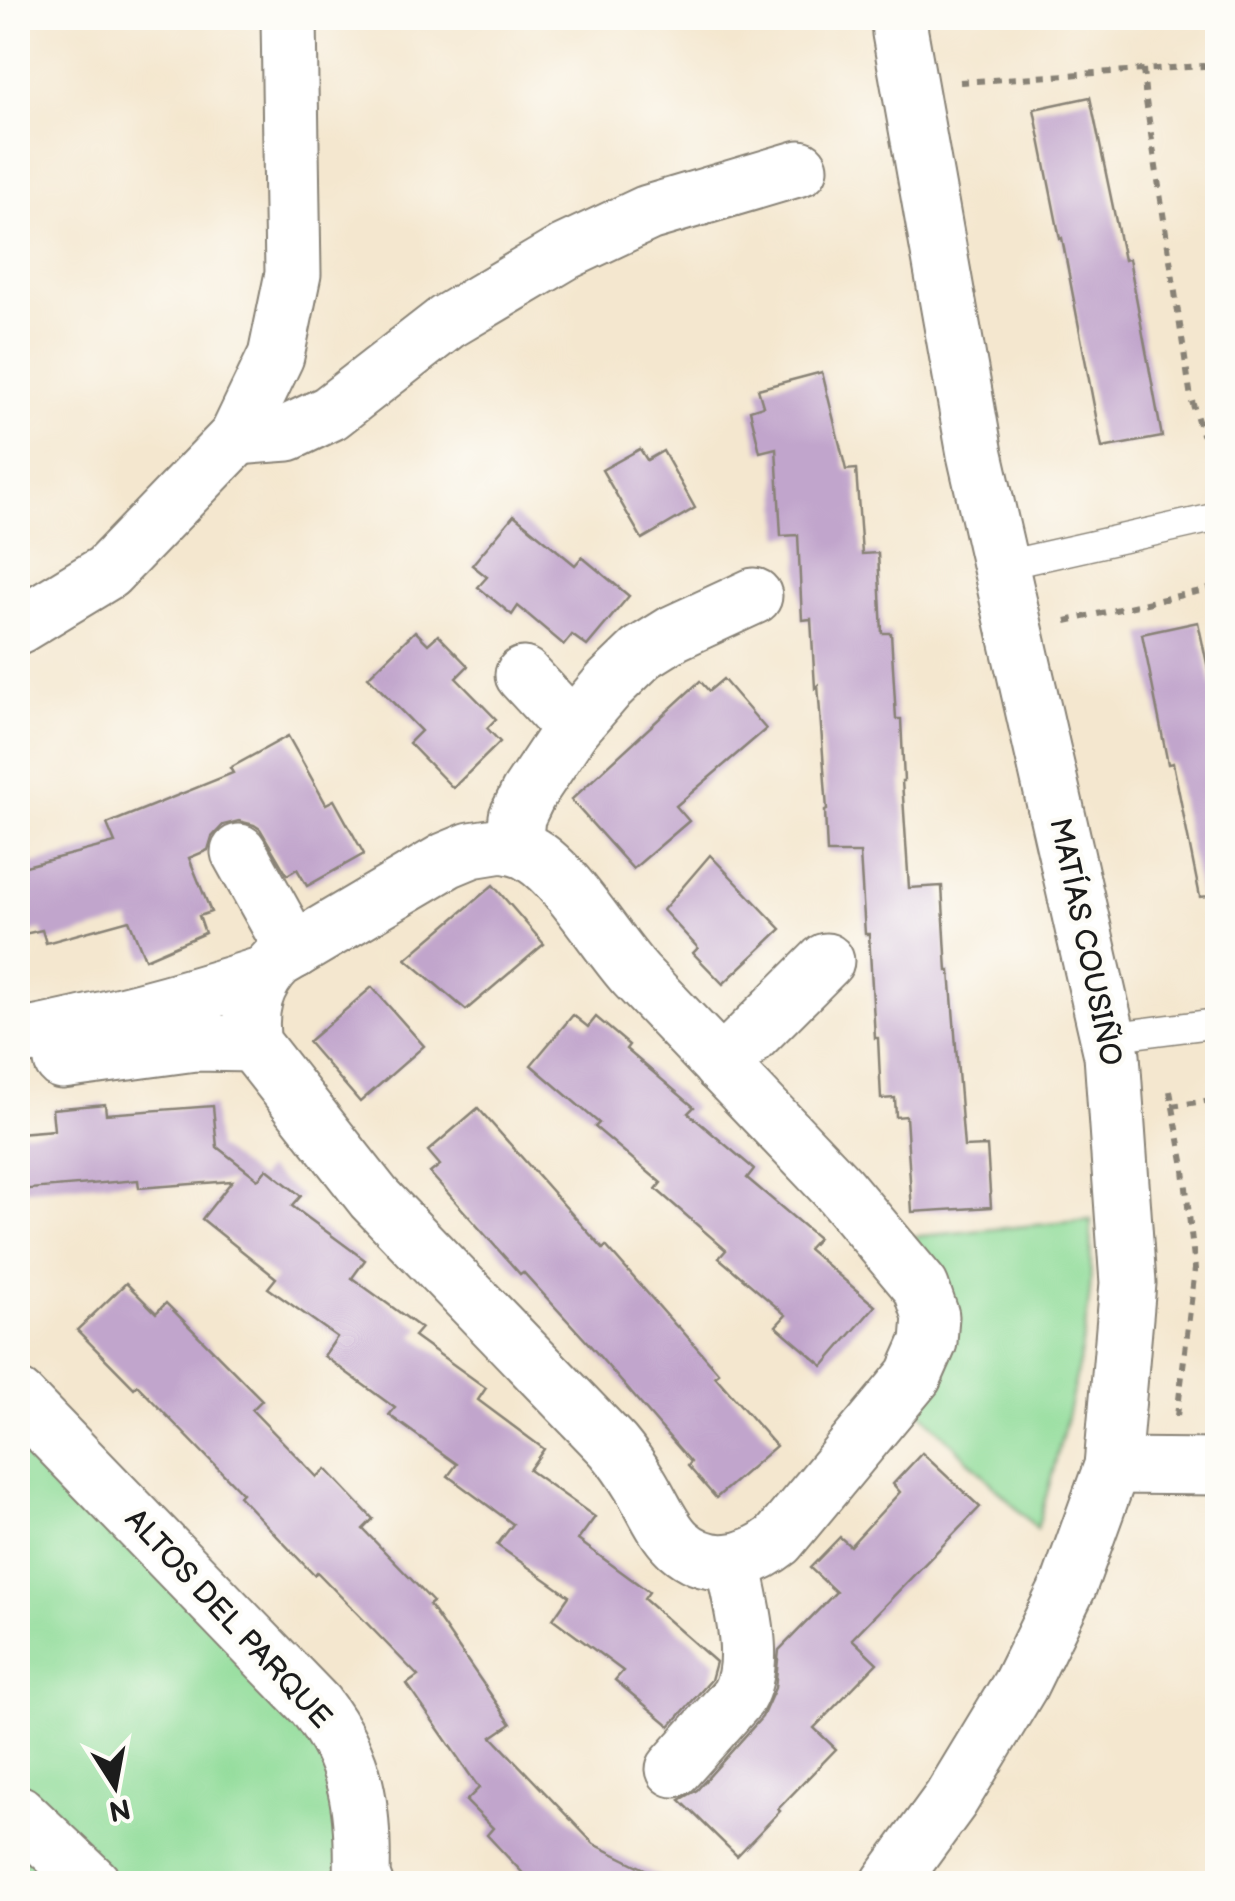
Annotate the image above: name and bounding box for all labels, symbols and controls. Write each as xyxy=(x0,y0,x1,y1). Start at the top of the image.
street label: MATÍAS COUSIÑO xyxy=(1041,815,1130,1069)
street label: ALTOS DEL PARQUE xyxy=(117,1502,339,1736)
north arrow xyxy=(65,1736,165,1836)
text: N xyxy=(106,1791,133,1827)

